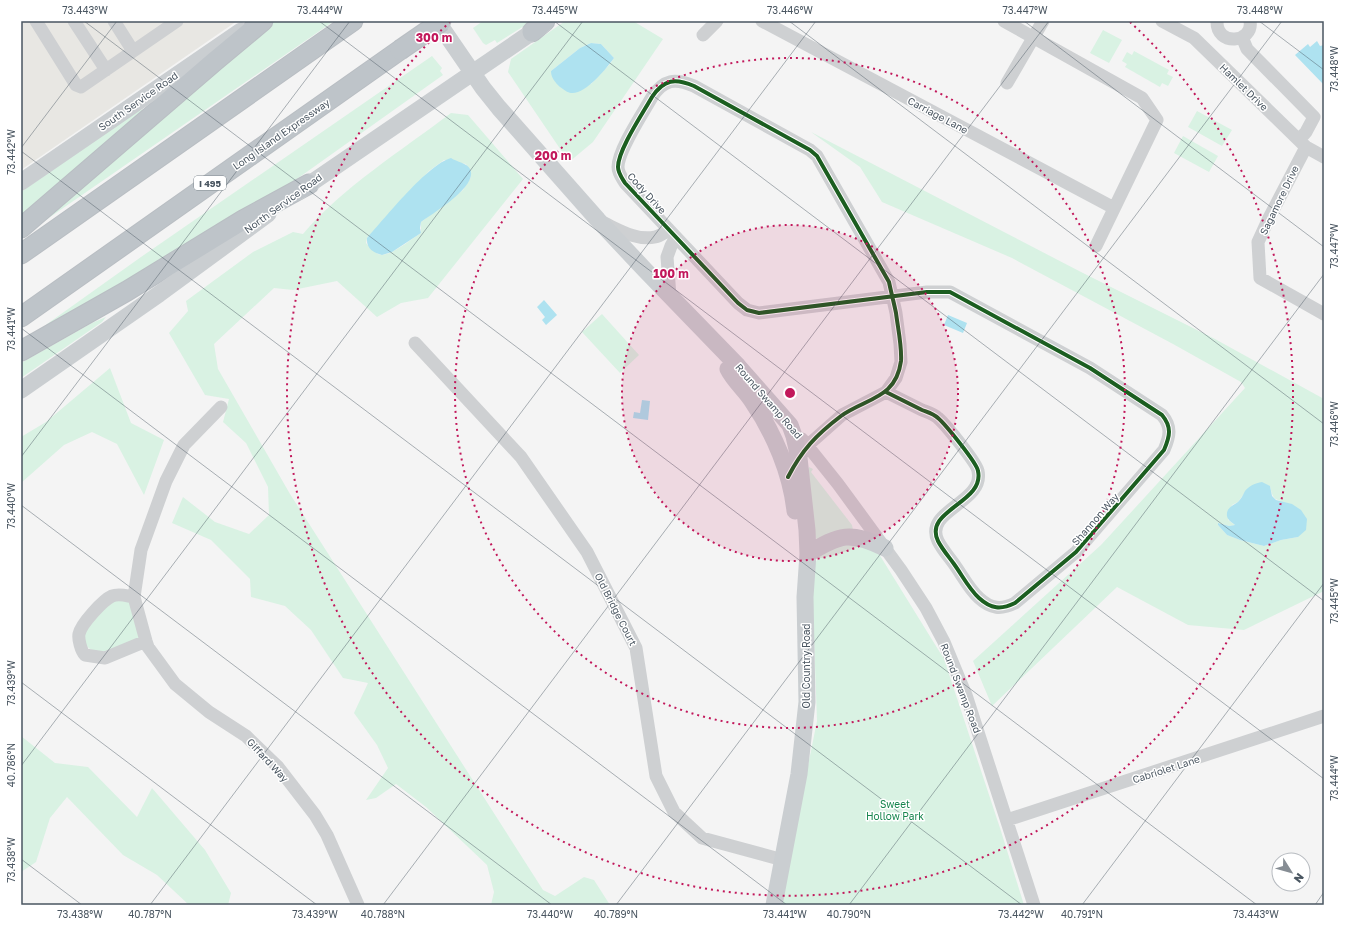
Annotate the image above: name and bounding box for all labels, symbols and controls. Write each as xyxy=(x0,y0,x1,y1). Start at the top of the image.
text: 73.443°W xyxy=(62,4,108,16)
text: 73.444°W xyxy=(297,4,343,16)
text: 73.445°W xyxy=(532,4,578,16)
text: 73.446°W xyxy=(767,4,813,16)
text: 73.447°W xyxy=(1002,4,1048,16)
text: 73.448°W xyxy=(1237,4,1283,16)
text: 300 m xyxy=(416,30,452,45)
text: 73.448°W xyxy=(1328,46,1340,92)
street label: Hamlet Drive xyxy=(1217,61,1271,113)
street label: South Service Road xyxy=(96,69,180,133)
street label: Carriage Lane xyxy=(906,94,970,136)
street label: Long Island Expressway xyxy=(230,96,332,172)
text: 73.442°W xyxy=(5,129,17,175)
text: 200 m xyxy=(535,148,571,163)
street label: Sagamore Drive xyxy=(1257,163,1301,237)
street label: Cody Drive xyxy=(625,170,669,216)
street label: North Service Road xyxy=(242,171,324,235)
road number: I 495 xyxy=(194,176,226,190)
text: 73.447°W xyxy=(1328,223,1340,269)
text: 100 m xyxy=(653,266,689,281)
text: 73.441°W xyxy=(5,307,17,351)
street label: Round Swamp Road xyxy=(733,361,805,441)
centre of rings xyxy=(783,386,797,400)
text: 73.446°W xyxy=(1328,401,1340,447)
text: 73.440°W xyxy=(5,483,17,529)
street label: Shannon Way xyxy=(1069,490,1121,548)
street label: Old Bridge Court xyxy=(592,571,640,647)
text: 73.445°W xyxy=(1328,578,1340,624)
street label: Old Country Road xyxy=(800,624,812,708)
street label: Round Swamp Road xyxy=(938,641,984,735)
text: 73.439°W xyxy=(5,660,17,706)
street label: Giffard Way xyxy=(245,736,292,785)
text: 40.786°N xyxy=(5,743,17,787)
street label: Cabriolet Lane xyxy=(1131,752,1201,786)
text: 73.444°W xyxy=(1328,755,1340,801)
park label: Sweet Hollow Park xyxy=(866,798,924,822)
text: 73.438°W xyxy=(5,837,17,883)
north arrow xyxy=(1271,852,1311,892)
text: N xyxy=(1292,871,1307,886)
text: 73.438°W xyxy=(57,908,103,920)
text: 40.787°N xyxy=(128,908,172,920)
text: 73.439°W xyxy=(292,908,338,920)
text: 40.788°N xyxy=(361,908,405,920)
text: 73.440°W xyxy=(527,908,573,920)
text: 40.789°N xyxy=(594,908,638,920)
text: 73.441°W xyxy=(763,908,807,920)
text: 40.790°N xyxy=(827,908,871,920)
text: 73.442°W xyxy=(998,908,1044,920)
text: 40.791°N xyxy=(1061,908,1103,920)
text: 73.443°W xyxy=(1233,908,1279,920)

